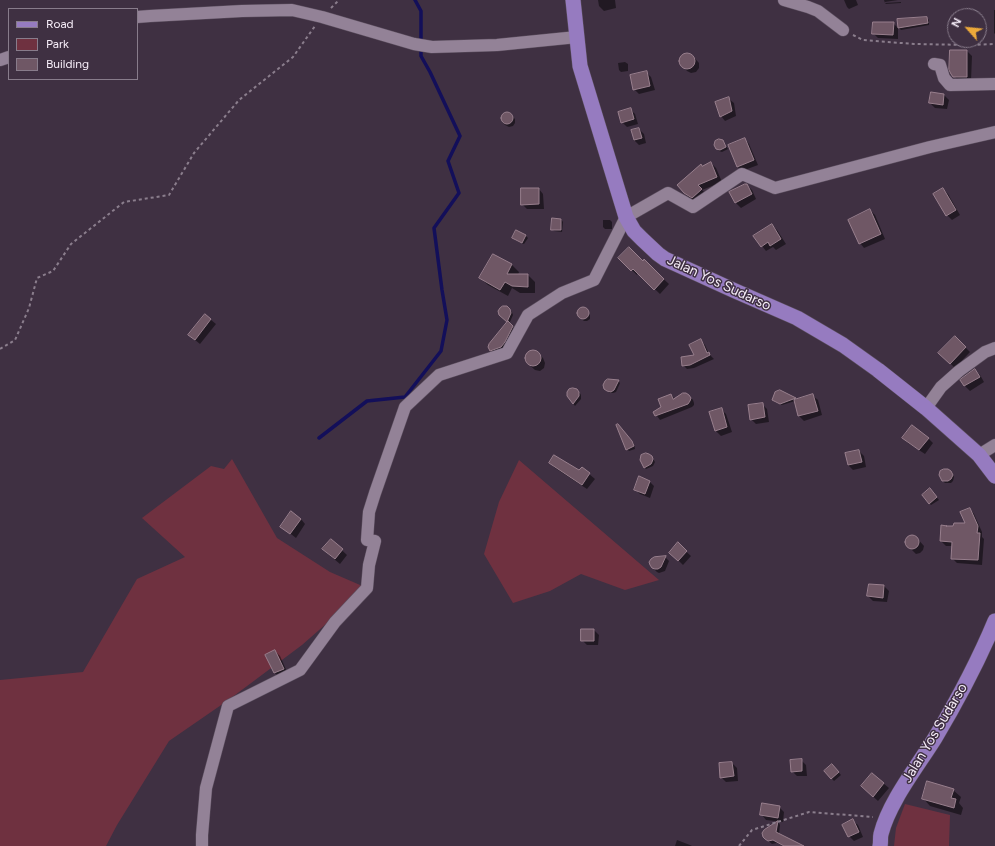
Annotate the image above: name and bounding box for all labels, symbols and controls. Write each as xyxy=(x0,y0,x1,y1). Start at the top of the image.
legend xyxy=(8,8,138,80)
north arrow xyxy=(947,8,987,48)
text: N xyxy=(949,16,964,30)
text: Road xyxy=(46,17,74,31)
text: Park xyxy=(46,37,69,51)
text: Building xyxy=(46,57,89,71)
street label: Jalan Yos Sudarso xyxy=(664,252,774,314)
street label: Jalan Yos Sudarso xyxy=(899,680,971,786)

